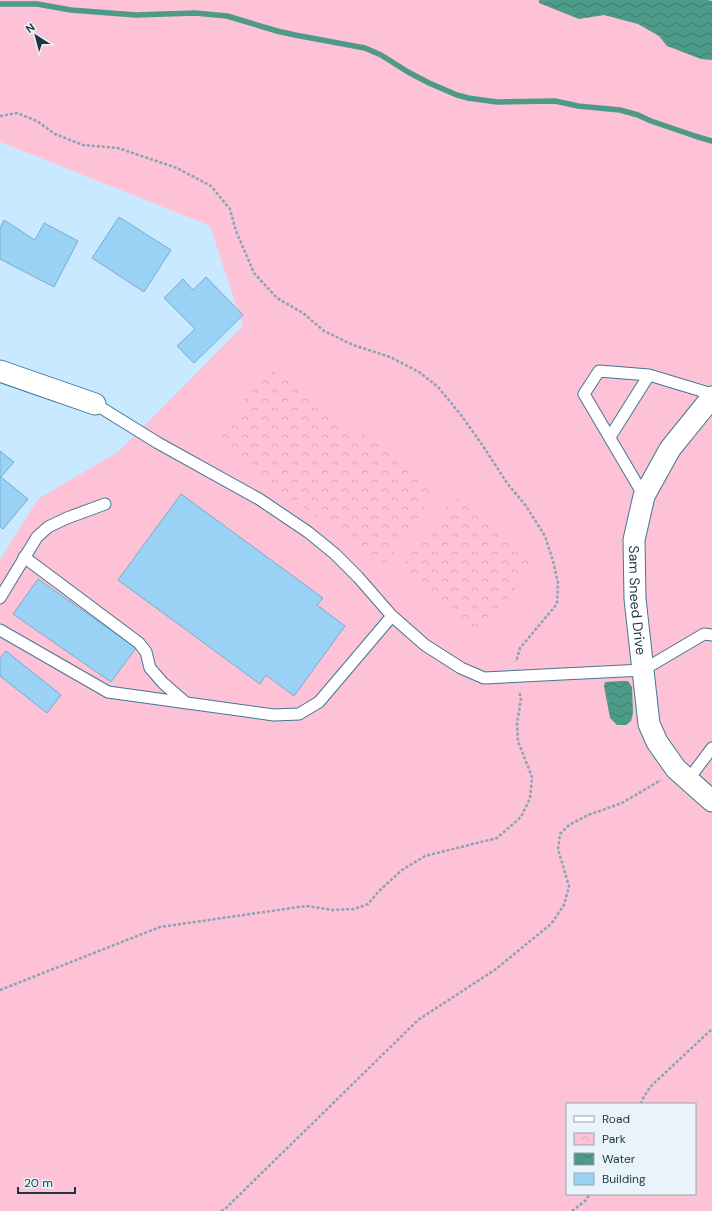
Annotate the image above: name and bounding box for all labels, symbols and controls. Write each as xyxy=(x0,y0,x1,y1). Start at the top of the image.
north arrow xyxy=(16,16,56,56)
text: N xyxy=(23,20,37,36)
street label: Sam Sneed Drive xyxy=(625,545,650,656)
legend xyxy=(566,1103,696,1195)
text: Road xyxy=(602,1111,630,1127)
text: Park xyxy=(602,1131,626,1147)
text: Water xyxy=(602,1151,636,1167)
scale bar xyxy=(18,1169,75,1195)
text: Building xyxy=(602,1171,646,1187)
text: 20 m xyxy=(24,1175,53,1191)

